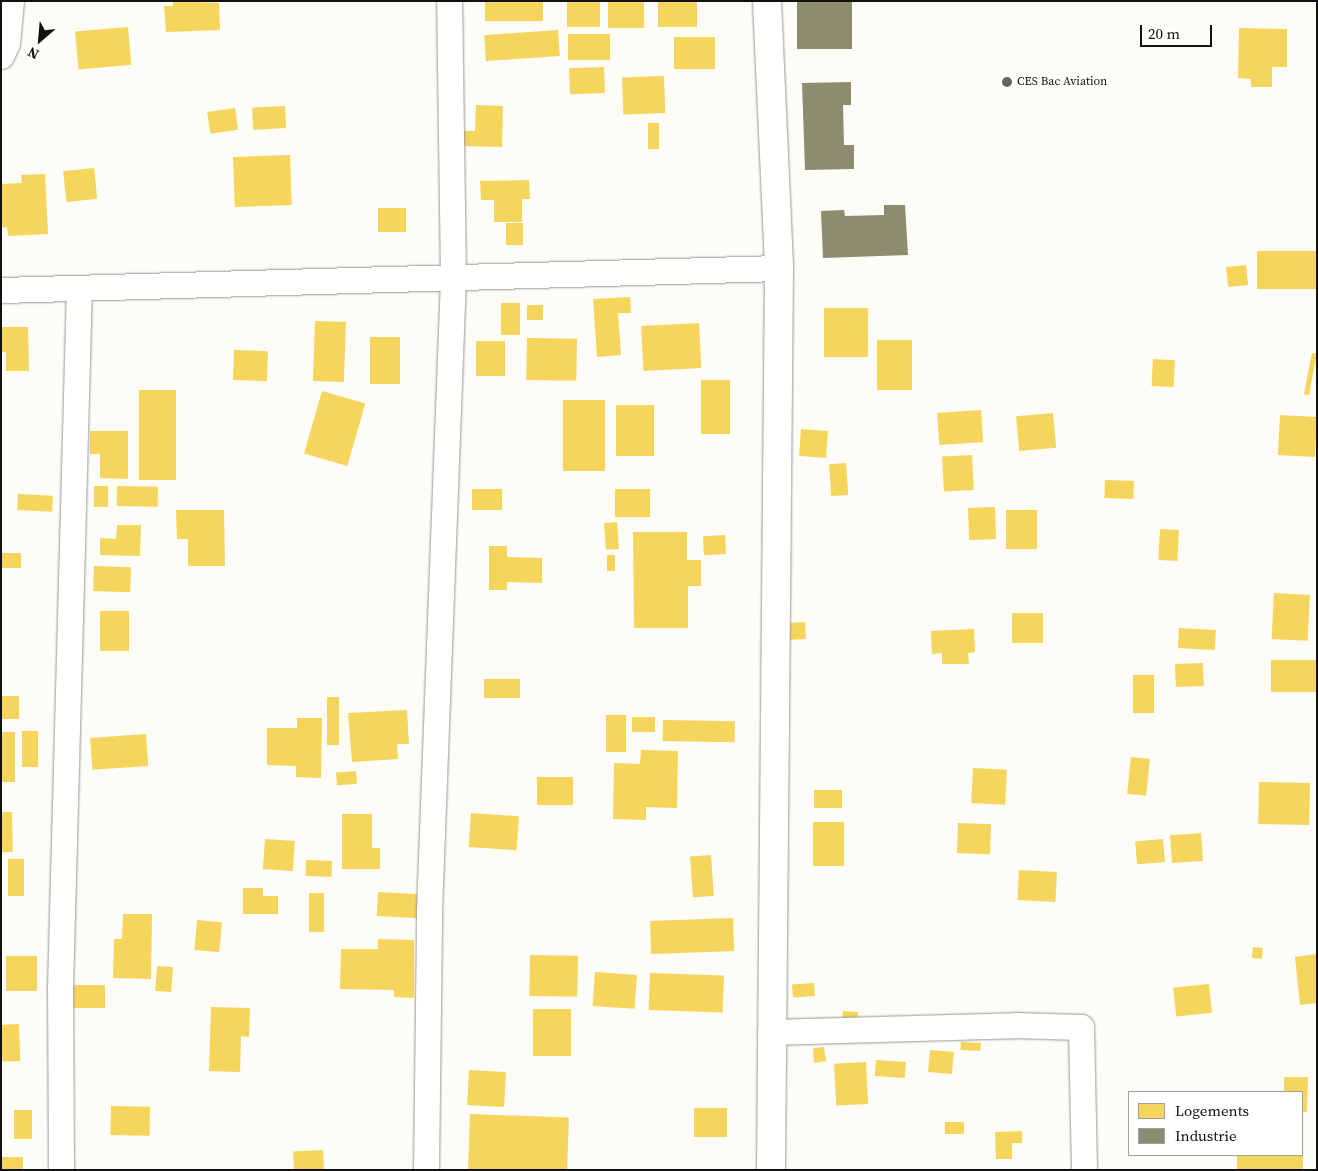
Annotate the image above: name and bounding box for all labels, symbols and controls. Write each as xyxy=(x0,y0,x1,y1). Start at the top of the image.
north arrow xyxy=(15,15,65,65)
scale bar xyxy=(1143,15,1216,47)
text: 20 m xyxy=(1148,23,1180,44)
text: N xyxy=(24,42,42,65)
place label: CES Bac Aviation xyxy=(1017,75,1107,89)
marker: CES Bac Aviation xyxy=(1001,76,1013,88)
legend xyxy=(1128,1091,1303,1156)
text: Logements xyxy=(1175,1100,1249,1121)
text: Industrie xyxy=(1175,1125,1237,1146)

